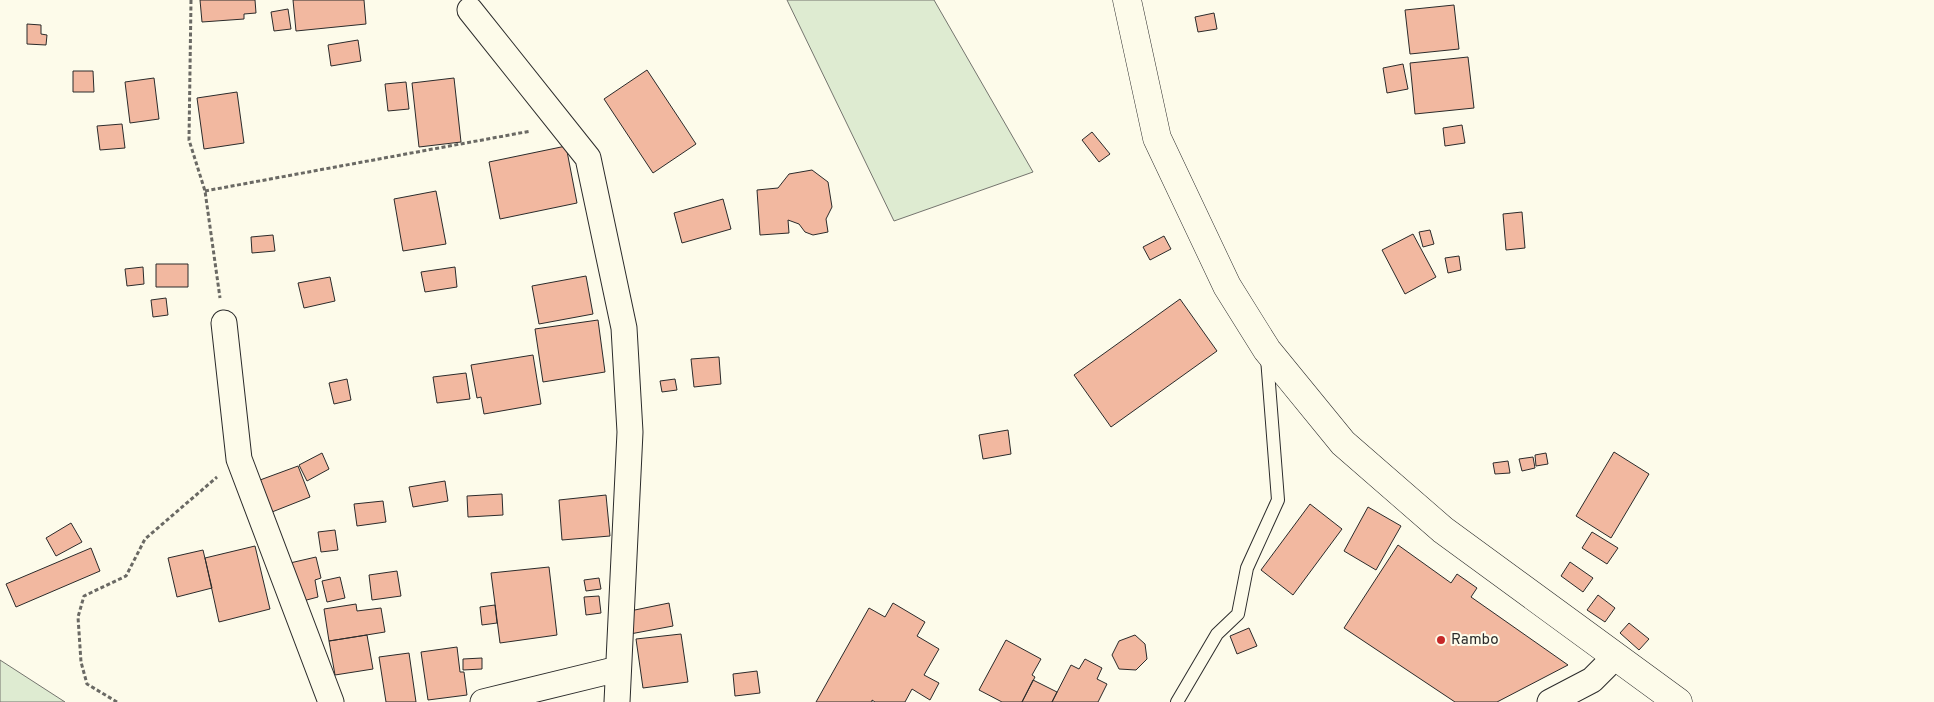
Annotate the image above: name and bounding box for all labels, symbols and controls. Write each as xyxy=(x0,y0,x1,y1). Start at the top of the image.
place label: Rambo xyxy=(1451,631,1499,650)
marker: Rambo xyxy=(1435,634,1447,646)

